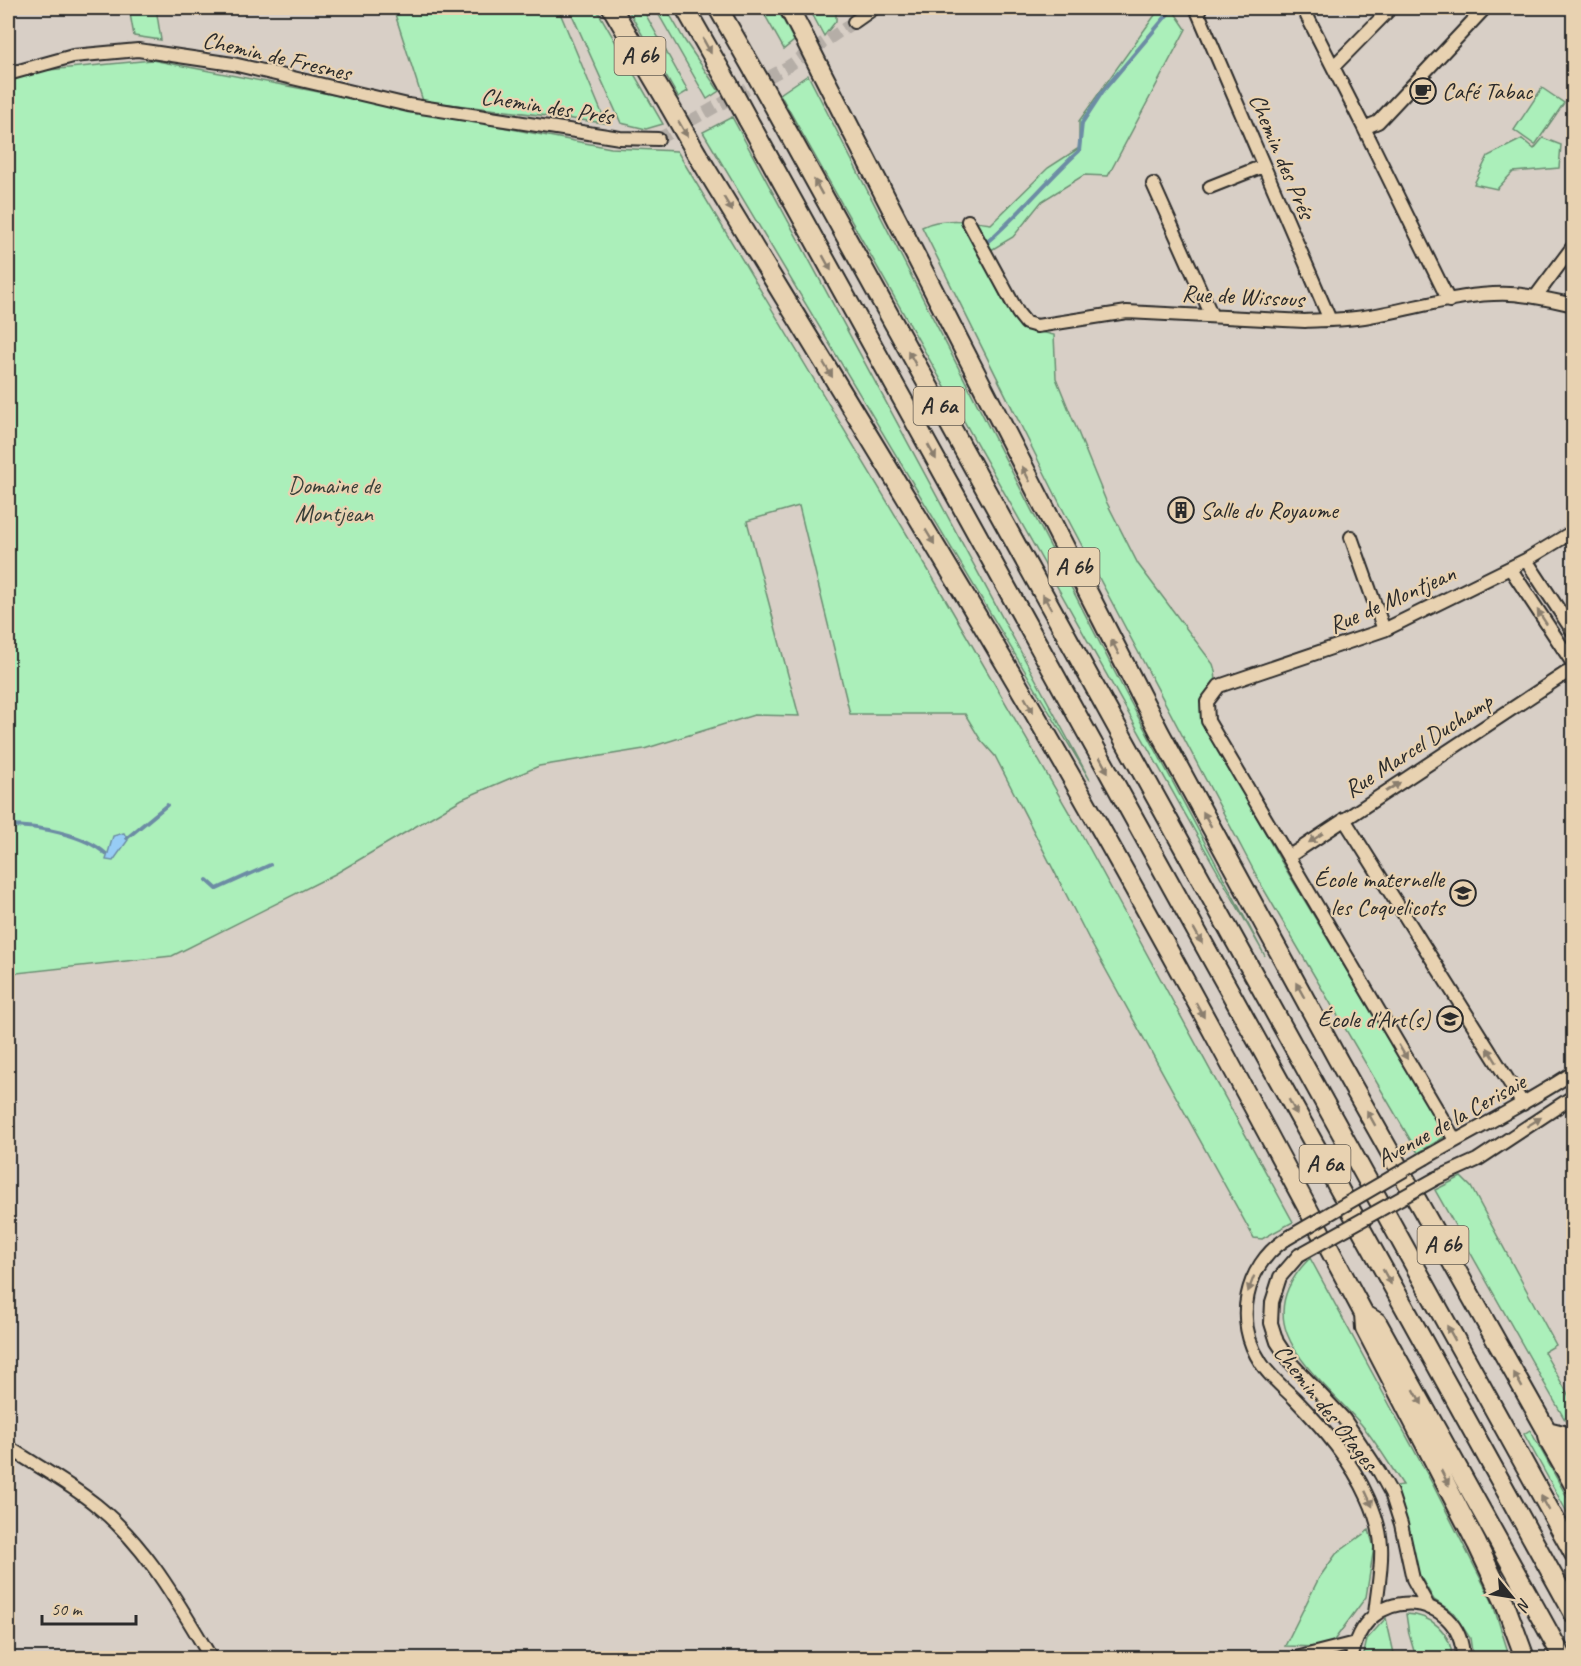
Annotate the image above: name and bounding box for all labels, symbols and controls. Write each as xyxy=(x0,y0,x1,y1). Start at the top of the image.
street label: Chemin de Fresnes xyxy=(200,24,356,88)
road number: A 6b xyxy=(614,37,666,75)
one-way arrow xyxy=(702,38,712,55)
cafe icon: Café Tabac xyxy=(1408,76,1438,106)
place label: Café Tabac xyxy=(1442,76,1534,106)
street label: Chemin des Prés xyxy=(479,81,618,132)
street label: Chemin des Prés xyxy=(1242,89,1323,226)
one-way arrow xyxy=(678,121,688,138)
one-way arrow xyxy=(813,179,823,196)
one-way arrow xyxy=(722,196,733,212)
one-way arrow xyxy=(822,255,832,272)
street label: Rue de Wissous xyxy=(1181,278,1308,314)
one-way arrow xyxy=(907,349,917,366)
one-way arrow xyxy=(823,362,834,378)
road number: A 6a xyxy=(914,387,964,425)
one-way arrow xyxy=(927,444,937,461)
one-way arrow xyxy=(1021,465,1031,483)
park label: Domaine de Montjean xyxy=(288,470,382,528)
building icon: Salle du Royaume xyxy=(1166,495,1196,525)
place label: Salle du Royaume xyxy=(1200,495,1340,525)
one-way arrow xyxy=(924,529,935,545)
road number: A 6b xyxy=(1048,548,1100,586)
street label: Rue de Montjean xyxy=(1324,558,1460,640)
one-way arrow xyxy=(1042,593,1052,610)
one-way arrow xyxy=(1536,609,1548,625)
one-way arrow xyxy=(1110,638,1120,655)
street label: Rue Marcel Duchamp xyxy=(1338,685,1499,804)
one-way arrow xyxy=(1024,697,1035,713)
one-way arrow xyxy=(1099,757,1109,774)
one-way arrow xyxy=(1385,782,1401,793)
one-way arrow xyxy=(1202,810,1212,827)
one-way arrow xyxy=(1308,832,1324,843)
place label: École maternelle les Coquelicots xyxy=(1314,864,1447,922)
school or university icon: École maternelle les Coquelicots xyxy=(1448,878,1478,908)
one-way arrow xyxy=(1193,928,1204,944)
one-way arrow xyxy=(1295,982,1305,999)
one-way arrow xyxy=(1195,1002,1205,1019)
place label: École d'Art(s) xyxy=(1318,1004,1431,1034)
school or university icon: École d'Art(s) xyxy=(1435,1004,1465,1034)
one-way arrow xyxy=(1398,1044,1408,1061)
one-way arrow xyxy=(1486,1047,1497,1063)
street label: Avenue de la Cerisaie xyxy=(1371,1066,1533,1173)
one-way arrow xyxy=(1288,1098,1298,1115)
one-way arrow xyxy=(1366,1109,1376,1126)
one-way arrow xyxy=(1526,1116,1542,1127)
road number: A 6a xyxy=(1300,1145,1350,1183)
road number: A 6b xyxy=(1418,1226,1468,1264)
one-way arrow xyxy=(1382,1269,1392,1286)
one-way arrow xyxy=(1246,1275,1256,1293)
one-way arrow xyxy=(1446,1324,1456,1341)
street label: Chemin des Otages xyxy=(1267,1338,1386,1478)
one-way arrow xyxy=(1513,1371,1523,1388)
one-way arrow xyxy=(1413,1389,1423,1406)
one-way arrow xyxy=(1440,1470,1449,1487)
one-way arrow xyxy=(1364,1491,1373,1508)
one-way arrow xyxy=(1540,1494,1550,1511)
north arrow xyxy=(1482,1567,1542,1627)
scale bar xyxy=(42,1588,136,1626)
text: N xyxy=(1511,1595,1535,1616)
text: 50 m xyxy=(51,1598,84,1620)

